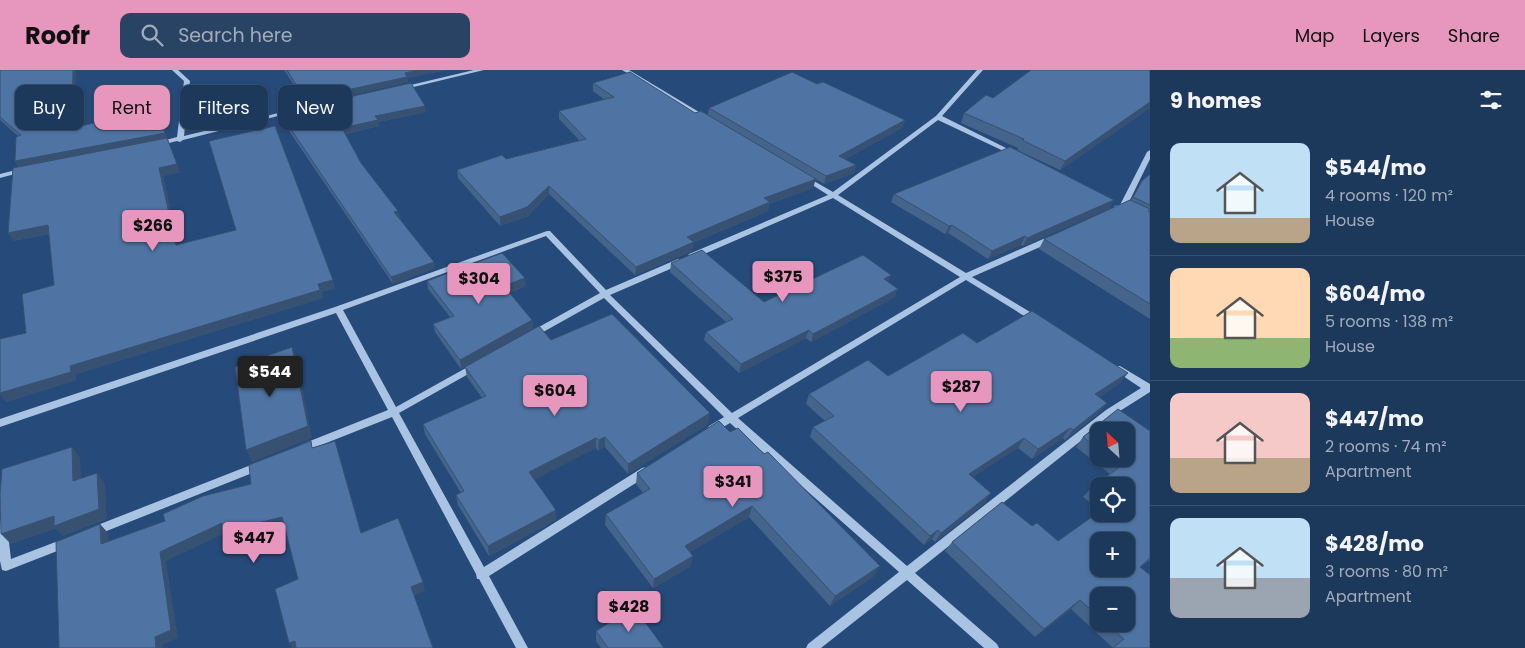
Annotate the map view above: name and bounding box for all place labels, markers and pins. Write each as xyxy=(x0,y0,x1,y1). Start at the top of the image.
pin: $266 xyxy=(123,210,183,252)
pin: $375 xyxy=(753,260,813,303)
pin: $304 xyxy=(449,262,509,305)
pin: $544 xyxy=(240,356,300,398)
pin: $287 xyxy=(931,370,991,413)
pin: $604 xyxy=(525,374,585,417)
pin: $341 xyxy=(703,466,763,508)
pin: $447 xyxy=(224,522,284,564)
pin: $428 xyxy=(599,590,659,633)

